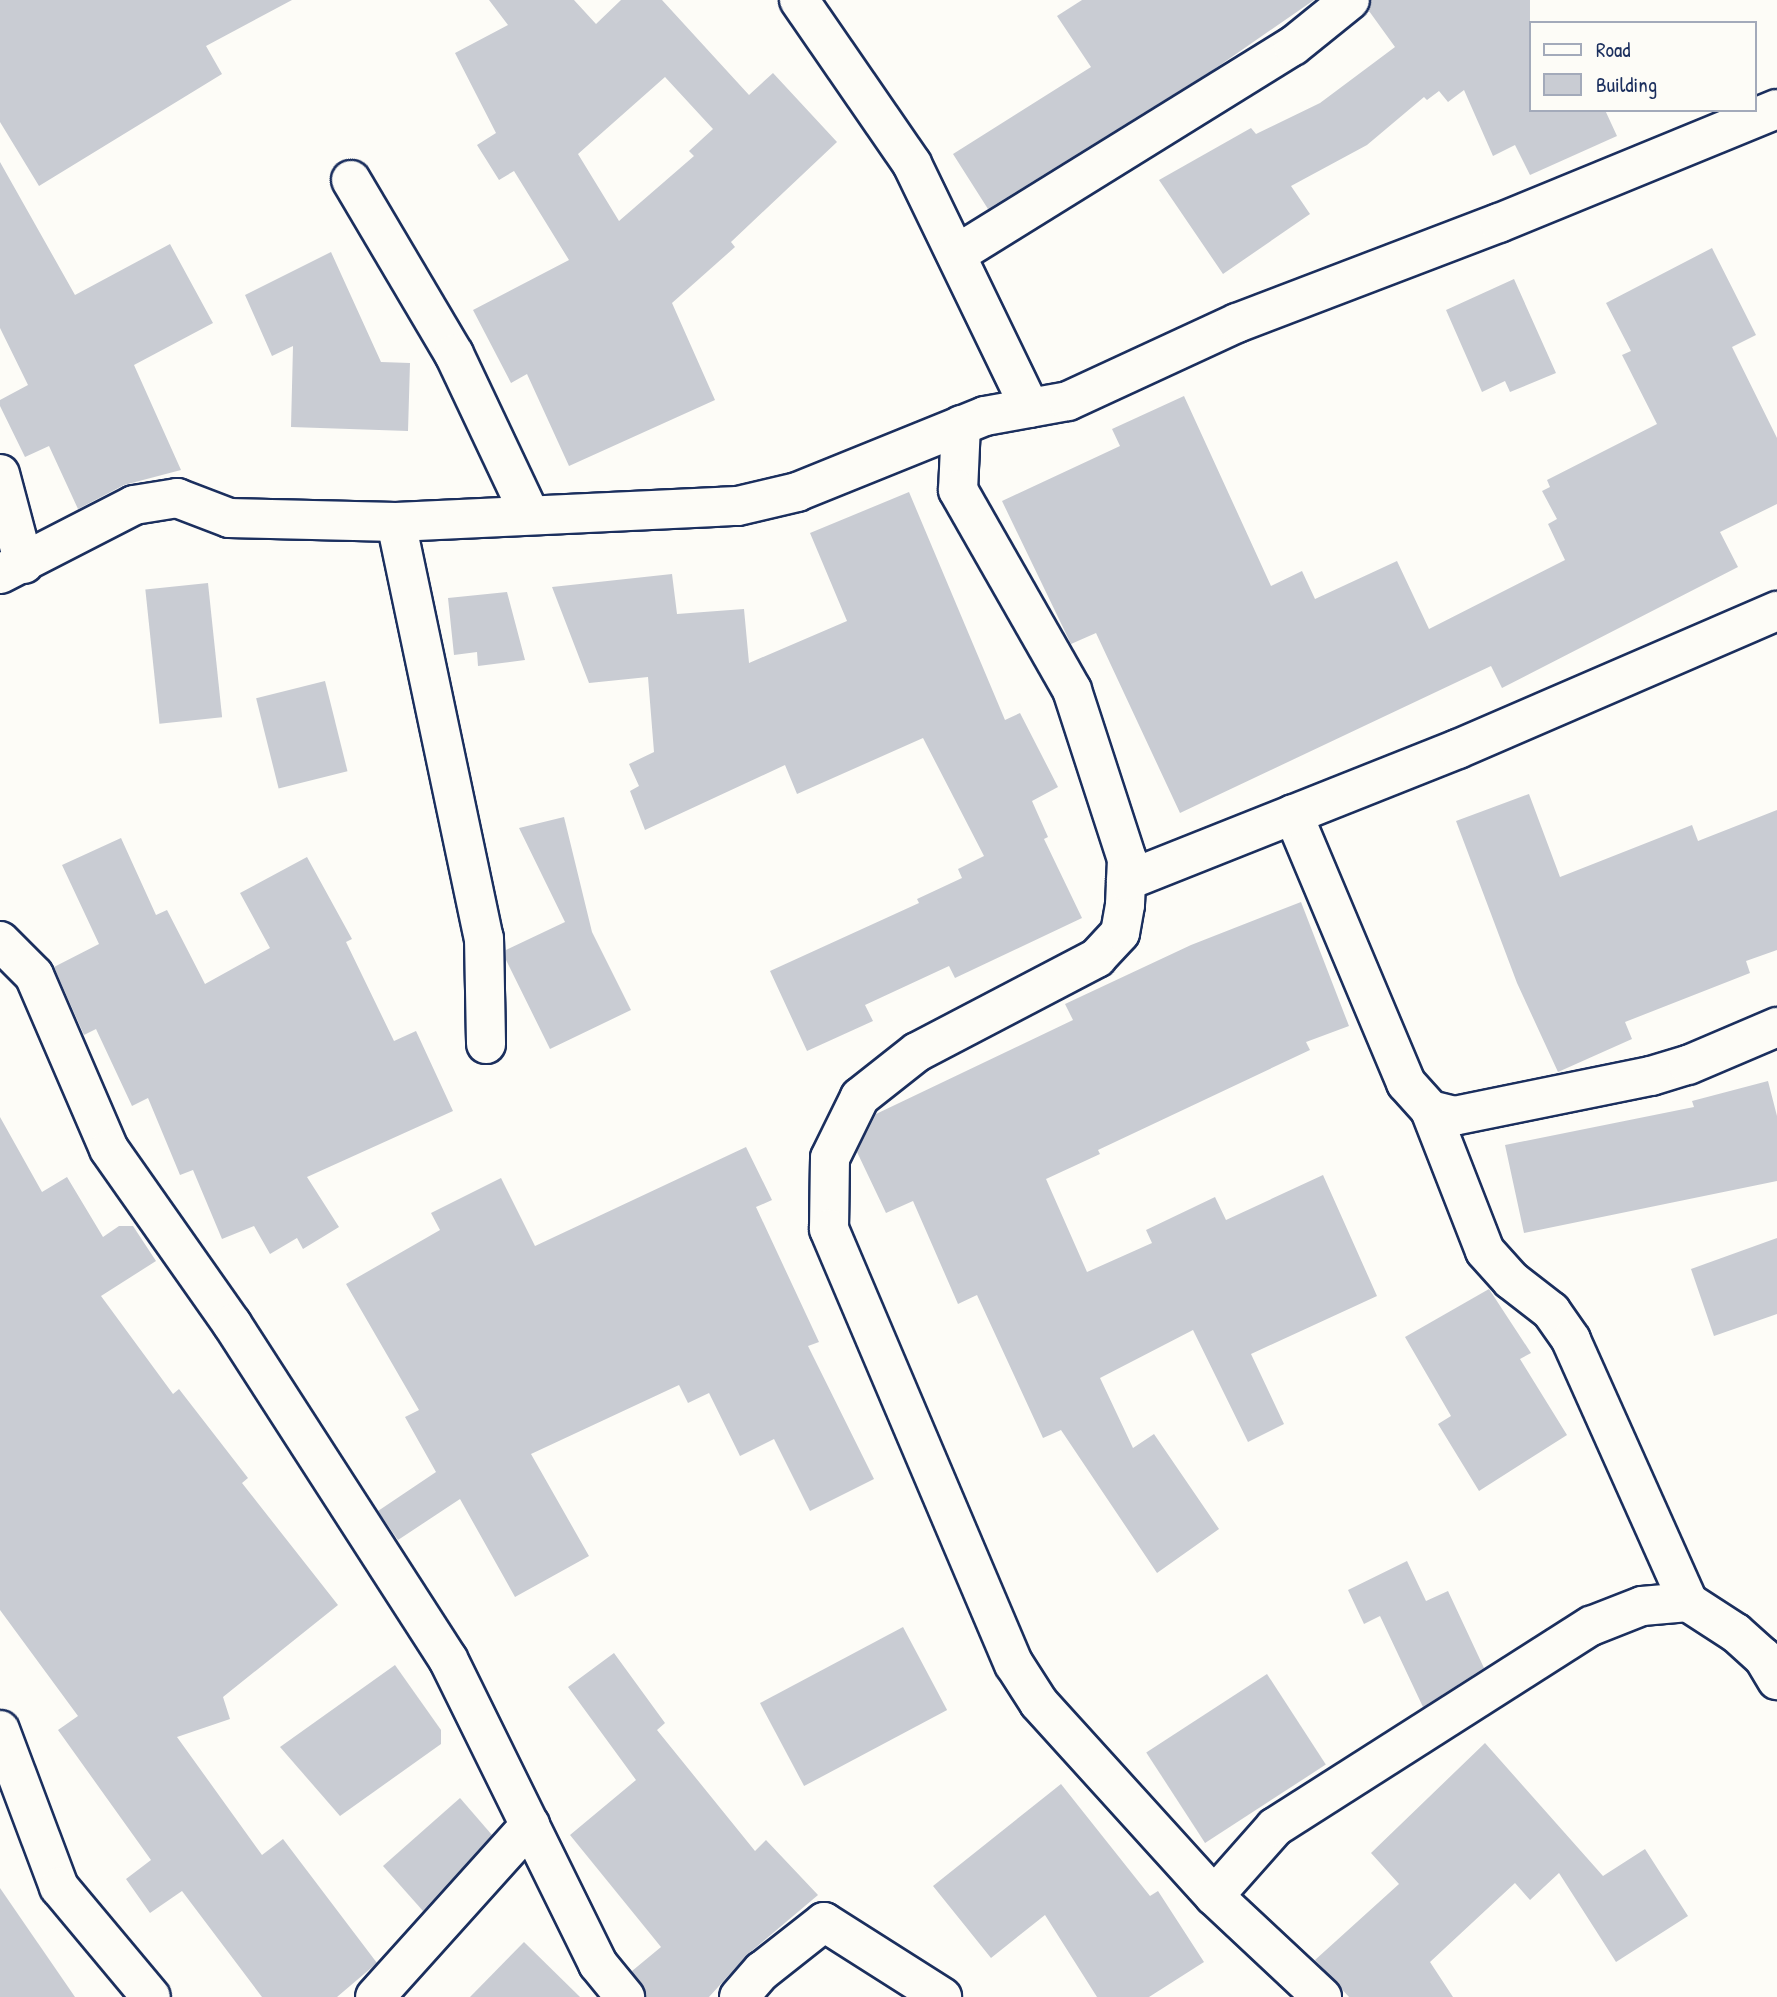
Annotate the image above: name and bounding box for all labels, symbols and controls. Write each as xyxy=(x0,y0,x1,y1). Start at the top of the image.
legend xyxy=(1528,21,1756,112)
text: Road xyxy=(1596,35,1630,64)
text: Building xyxy=(1596,70,1657,99)

